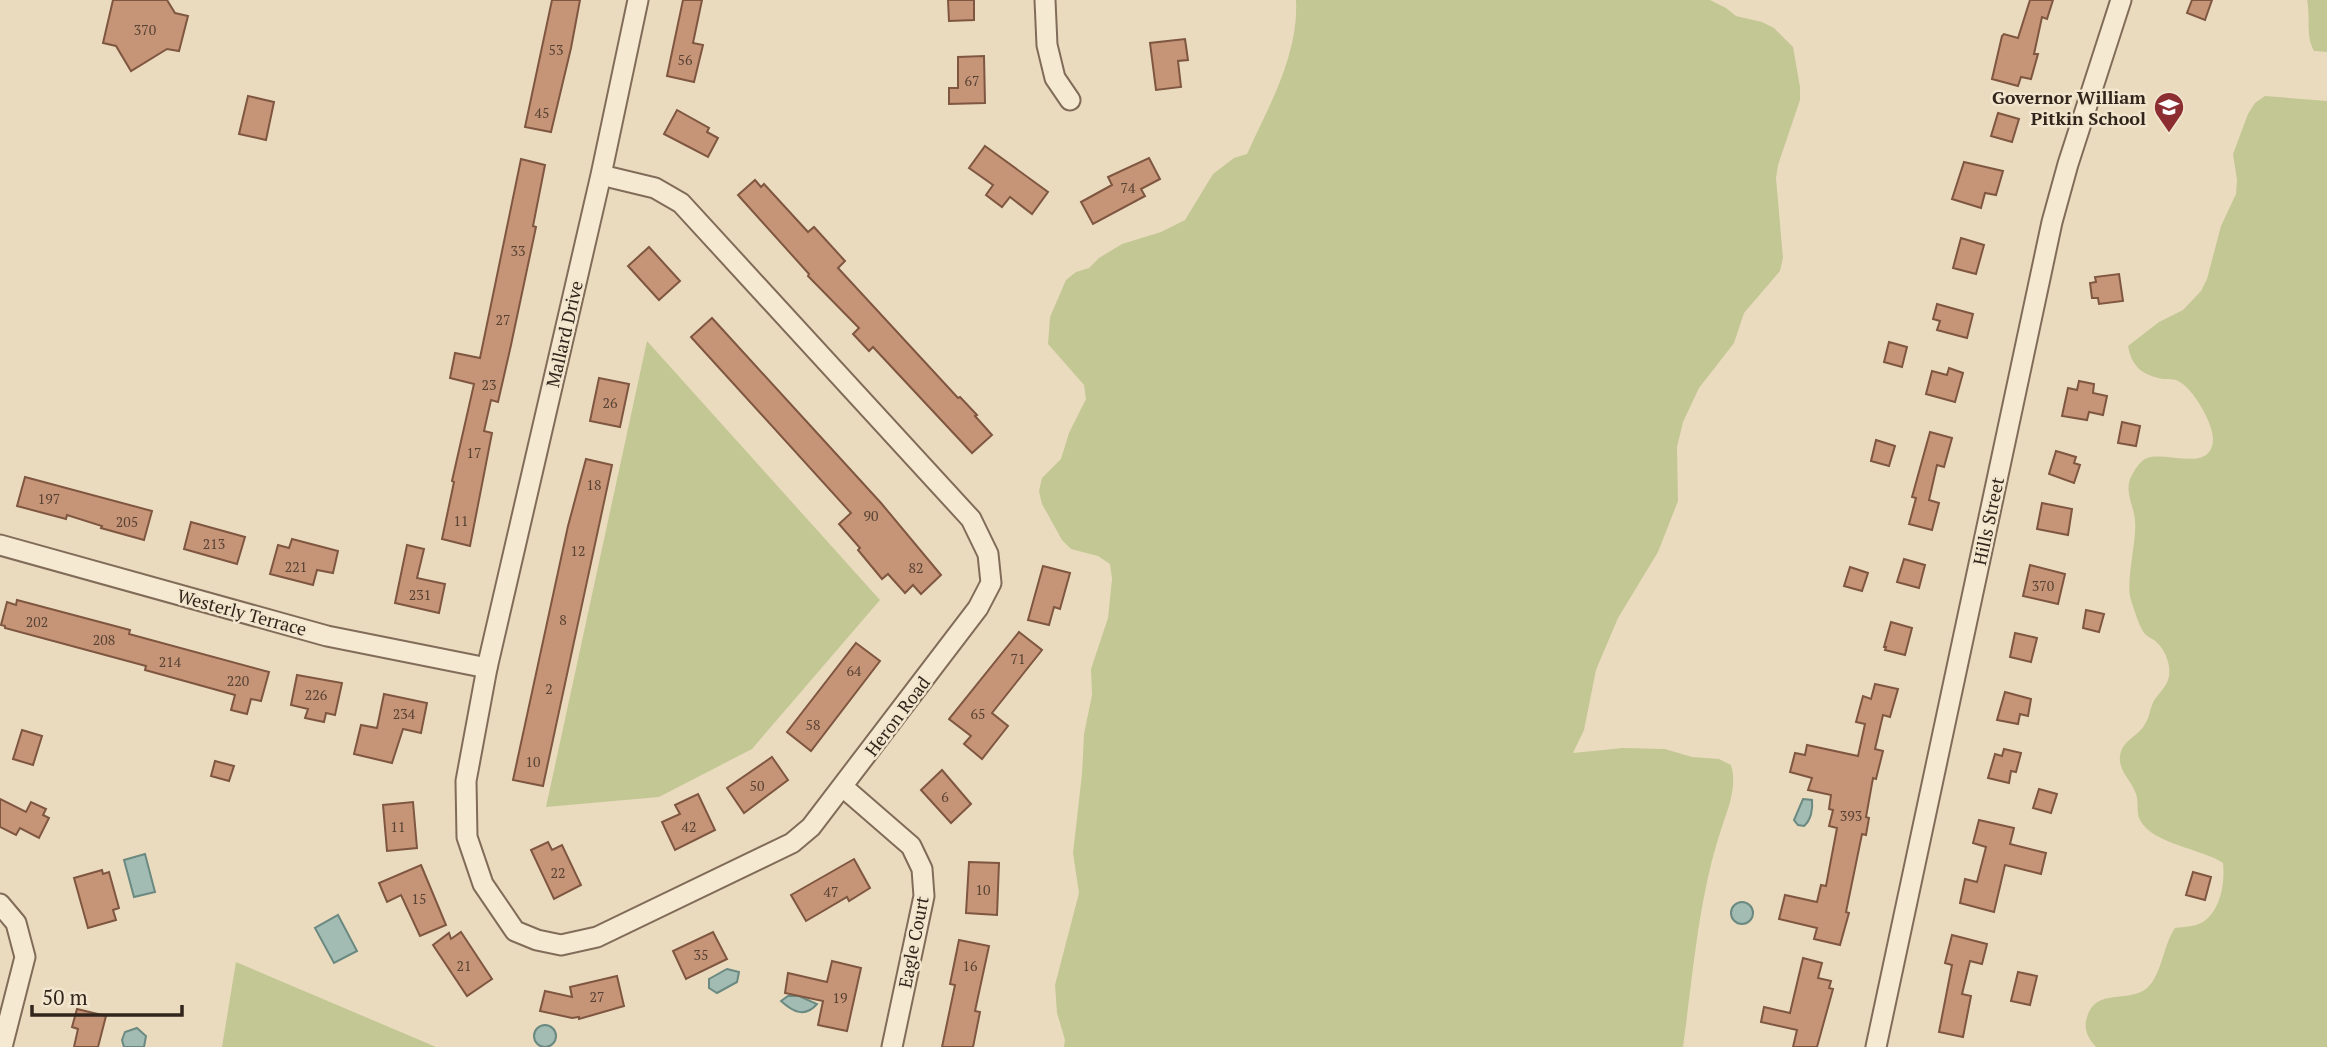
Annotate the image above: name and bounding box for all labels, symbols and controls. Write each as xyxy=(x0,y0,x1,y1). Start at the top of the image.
house number: 370 xyxy=(134,20,156,39)
house number: 53 xyxy=(549,40,563,59)
house number: 56 xyxy=(678,50,693,69)
house number: 67 xyxy=(965,71,979,90)
place label: Governor William Pitkin School xyxy=(1992,85,2146,130)
school or university icon: Governor William Pitkin School xyxy=(2152,90,2186,134)
house number: 45 xyxy=(535,103,549,122)
house number: 74 xyxy=(1121,178,1136,197)
house number: 33 xyxy=(511,241,525,260)
street label: Mallard Drive xyxy=(540,278,588,390)
house number: 27 xyxy=(496,310,510,329)
house number: 23 xyxy=(482,375,496,394)
house number: 26 xyxy=(603,393,618,412)
house number: 17 xyxy=(467,443,481,462)
street label: Hills Street xyxy=(1967,474,2009,567)
house number: 18 xyxy=(587,475,601,494)
house number: 197 xyxy=(38,489,60,508)
house number: 90 xyxy=(864,506,878,525)
house number: 11 xyxy=(454,511,468,530)
house number: 205 xyxy=(116,512,138,531)
house number: 213 xyxy=(203,534,225,553)
house number: 12 xyxy=(571,541,585,560)
house number: 221 xyxy=(285,557,307,576)
house number: 82 xyxy=(909,558,923,577)
house number: 370 xyxy=(2032,576,2054,595)
street label: Westerly Terrace xyxy=(175,583,309,641)
house number: 231 xyxy=(409,585,431,604)
house number: 8 xyxy=(559,610,567,629)
house number: 202 xyxy=(26,612,48,631)
house number: 208 xyxy=(93,630,115,649)
house number: 71 xyxy=(1011,649,1025,668)
house number: 214 xyxy=(159,652,182,671)
house number: 64 xyxy=(847,661,862,680)
house number: 220 xyxy=(227,671,249,690)
street label: Heron Road xyxy=(859,671,935,761)
house number: 2 xyxy=(545,679,553,698)
house number: 226 xyxy=(305,685,328,704)
house number: 234 xyxy=(393,704,416,723)
house number: 65 xyxy=(971,704,985,723)
house number: 58 xyxy=(806,715,820,734)
house number: 10 xyxy=(526,752,540,771)
house number: 50 xyxy=(750,776,764,795)
house number: 6 xyxy=(941,787,949,806)
house number: 393 xyxy=(1840,806,1862,825)
house number: 11 xyxy=(391,817,405,836)
house number: 42 xyxy=(682,817,696,836)
house number: 22 xyxy=(551,863,565,882)
house number: 10 xyxy=(976,880,990,899)
house number: 47 xyxy=(824,882,838,901)
house number: 15 xyxy=(412,889,426,908)
street label: Eagle Court xyxy=(892,894,934,990)
house number: 35 xyxy=(694,945,708,964)
house number: 21 xyxy=(457,956,471,975)
house number: 16 xyxy=(963,956,978,975)
scale bar xyxy=(32,974,182,1018)
text: 50 m xyxy=(42,983,88,1011)
house number: 27 xyxy=(590,987,604,1006)
house number: 19 xyxy=(833,988,847,1007)

